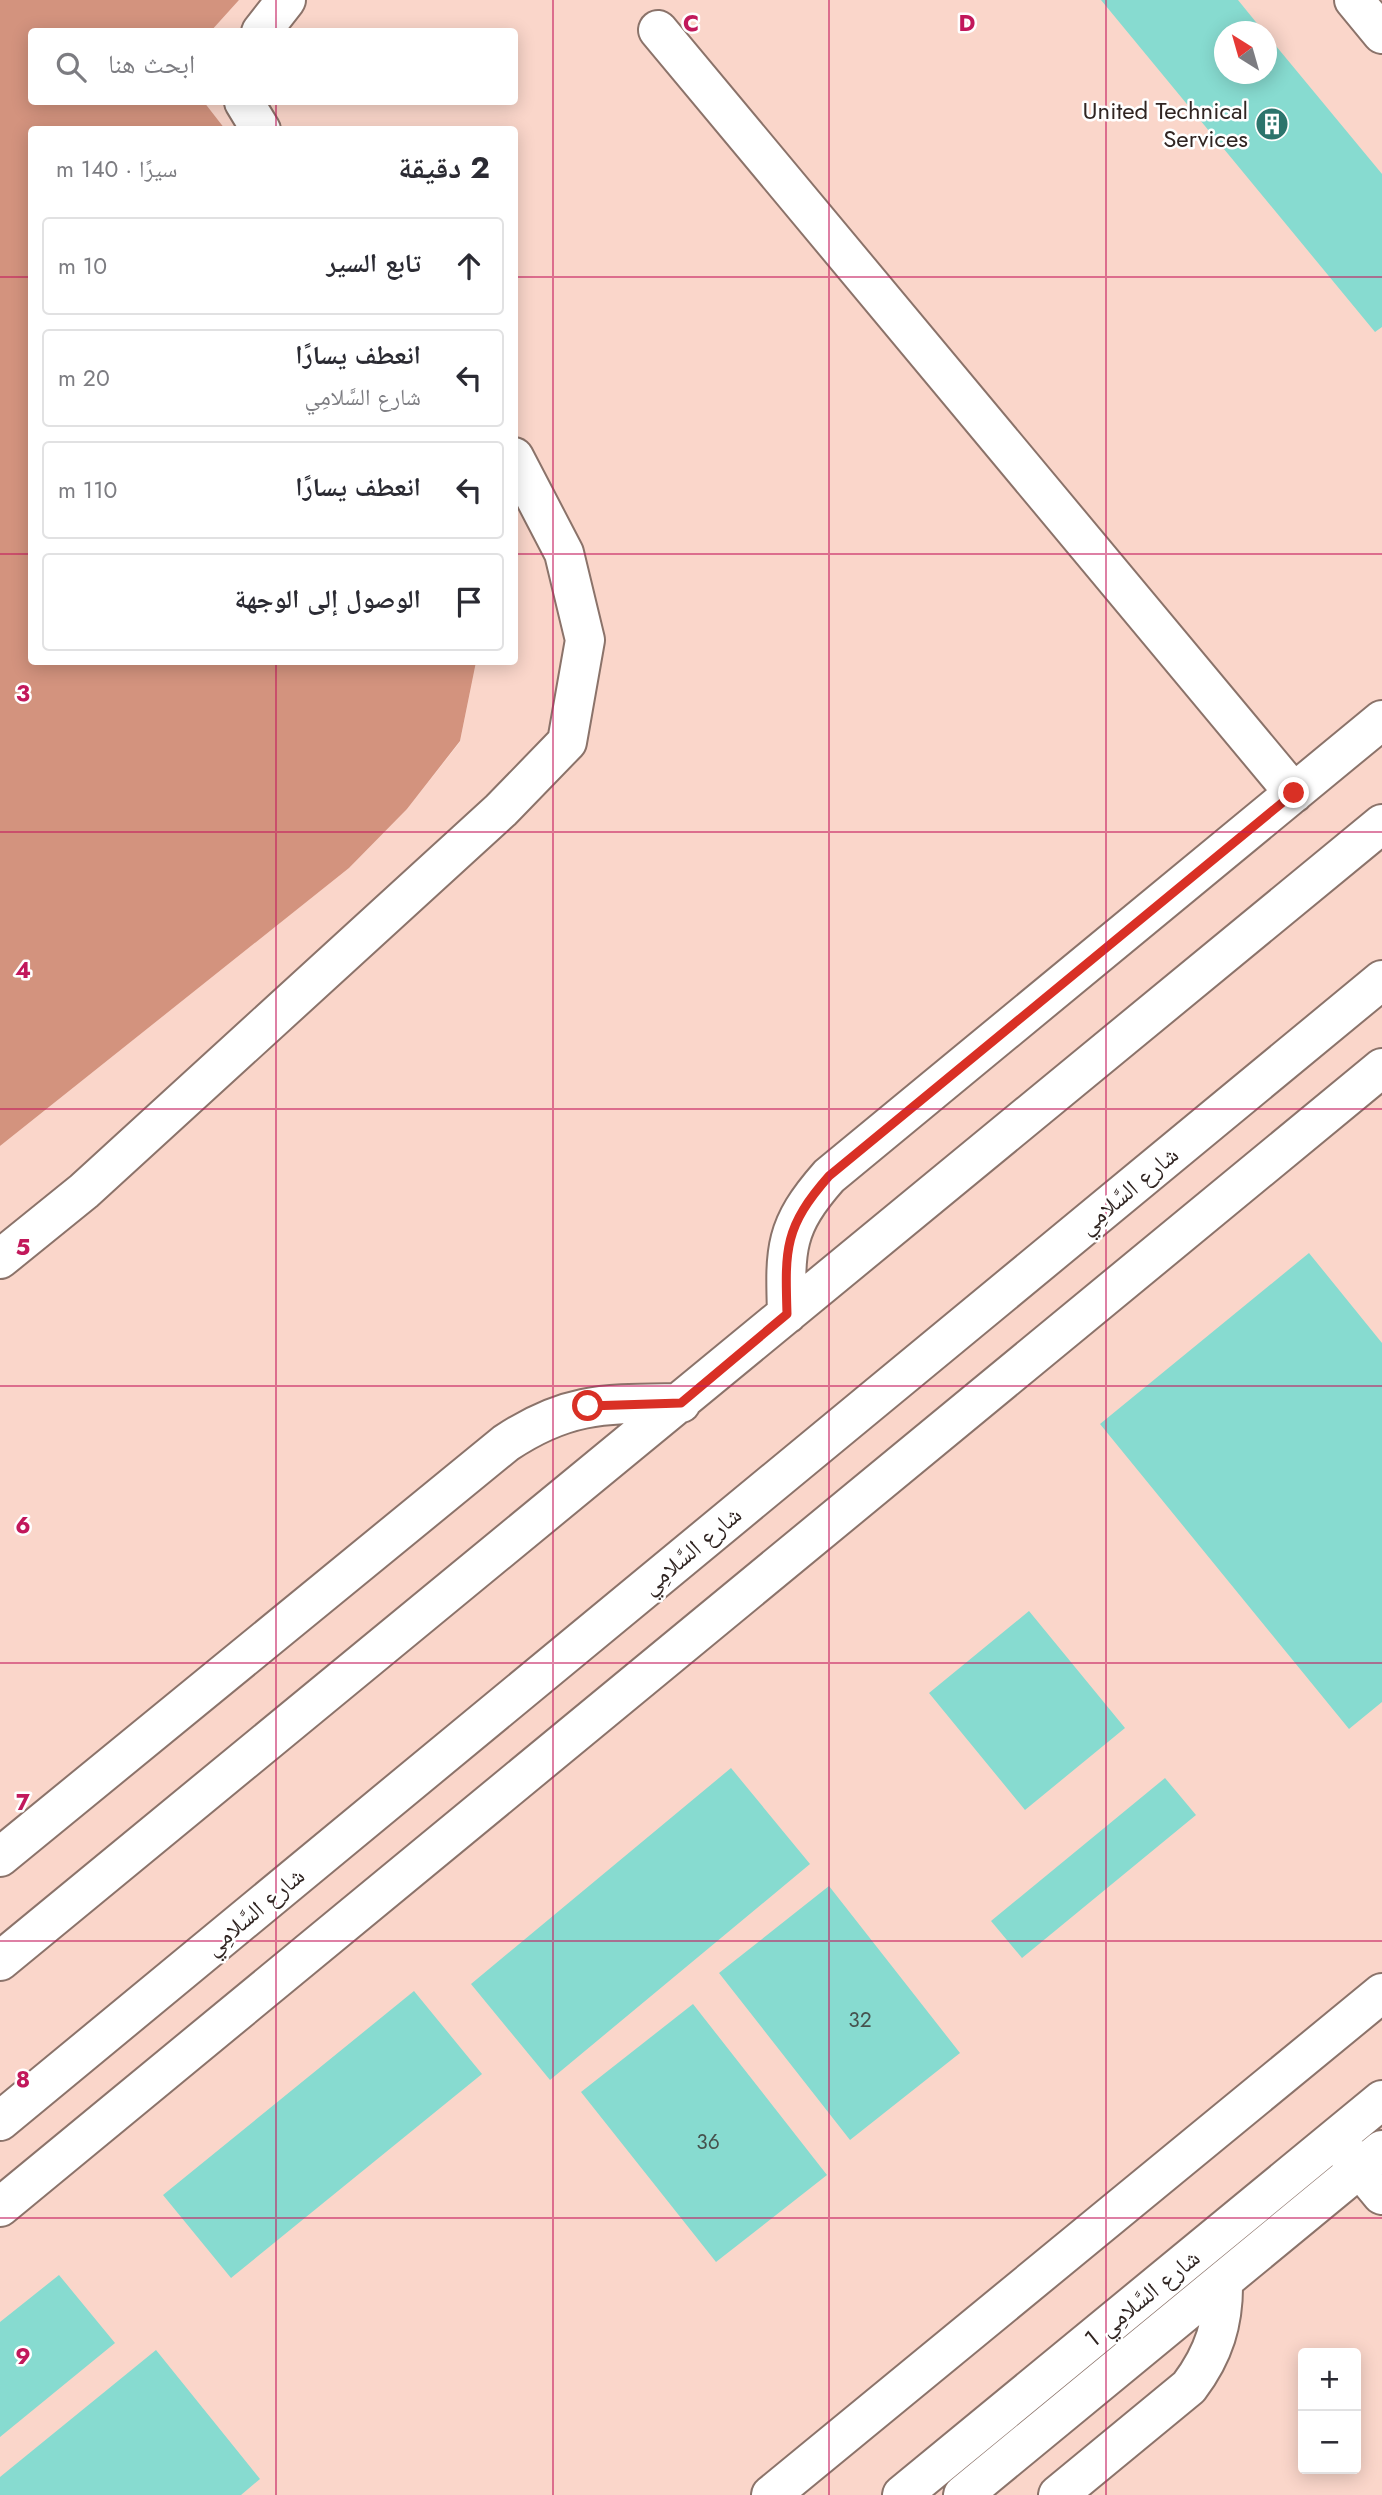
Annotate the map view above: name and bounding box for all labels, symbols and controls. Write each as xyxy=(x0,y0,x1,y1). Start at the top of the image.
text: C xyxy=(683,6,699,40)
text: D xyxy=(959,6,976,40)
north arrow xyxy=(1214,21,1277,84)
search box xyxy=(28,28,518,105)
text: ابحث هنا xyxy=(108,45,195,83)
icon: search xyxy=(52,48,90,86)
place label: United Technical Services xyxy=(1083,93,1248,156)
building icon: United Technical Services xyxy=(1253,105,1291,143)
text: 2 دقيقة xyxy=(398,146,490,189)
text: سيرًا · 140 m xyxy=(56,152,177,186)
text: تابع السير xyxy=(326,244,421,282)
icon: ahead xyxy=(450,247,488,285)
text: 10 m xyxy=(58,249,107,283)
text: انعطف يسارًا xyxy=(295,336,421,374)
icon: left xyxy=(450,359,488,397)
text: 20 m xyxy=(58,361,110,395)
text: شارع السَّلامِي xyxy=(304,380,421,414)
text: انعطف يسارًا xyxy=(295,468,421,506)
icon: left xyxy=(450,471,488,509)
text: 110 m xyxy=(58,473,117,507)
text: الوصول إلى الوجهة xyxy=(234,580,421,618)
icon: arrive xyxy=(450,583,488,621)
text: 3 xyxy=(16,676,30,710)
route end xyxy=(1278,777,1309,808)
text: 4 xyxy=(15,953,31,987)
street label: شارع السَّلامِي xyxy=(1070,1138,1187,1244)
text: 5 xyxy=(16,1230,30,1264)
route start xyxy=(572,1390,603,1421)
street label: شارع السَّلامِي xyxy=(633,1498,750,1604)
text: 6 xyxy=(15,1508,31,1542)
text: 7 xyxy=(16,1785,30,1819)
street label: شارع السَّلامِي xyxy=(196,1859,313,1965)
house number: 32 xyxy=(848,2005,872,2035)
text: 8 xyxy=(16,2062,30,2096)
house number: 36 xyxy=(696,2127,720,2157)
street label: شارع السَّلامِي 1 xyxy=(1077,2240,1209,2357)
text: 9 xyxy=(15,2339,31,2373)
map controls xyxy=(1298,2348,1361,2474)
button: + xyxy=(1298,2348,1361,2411)
button: − xyxy=(1298,2411,1361,2474)

